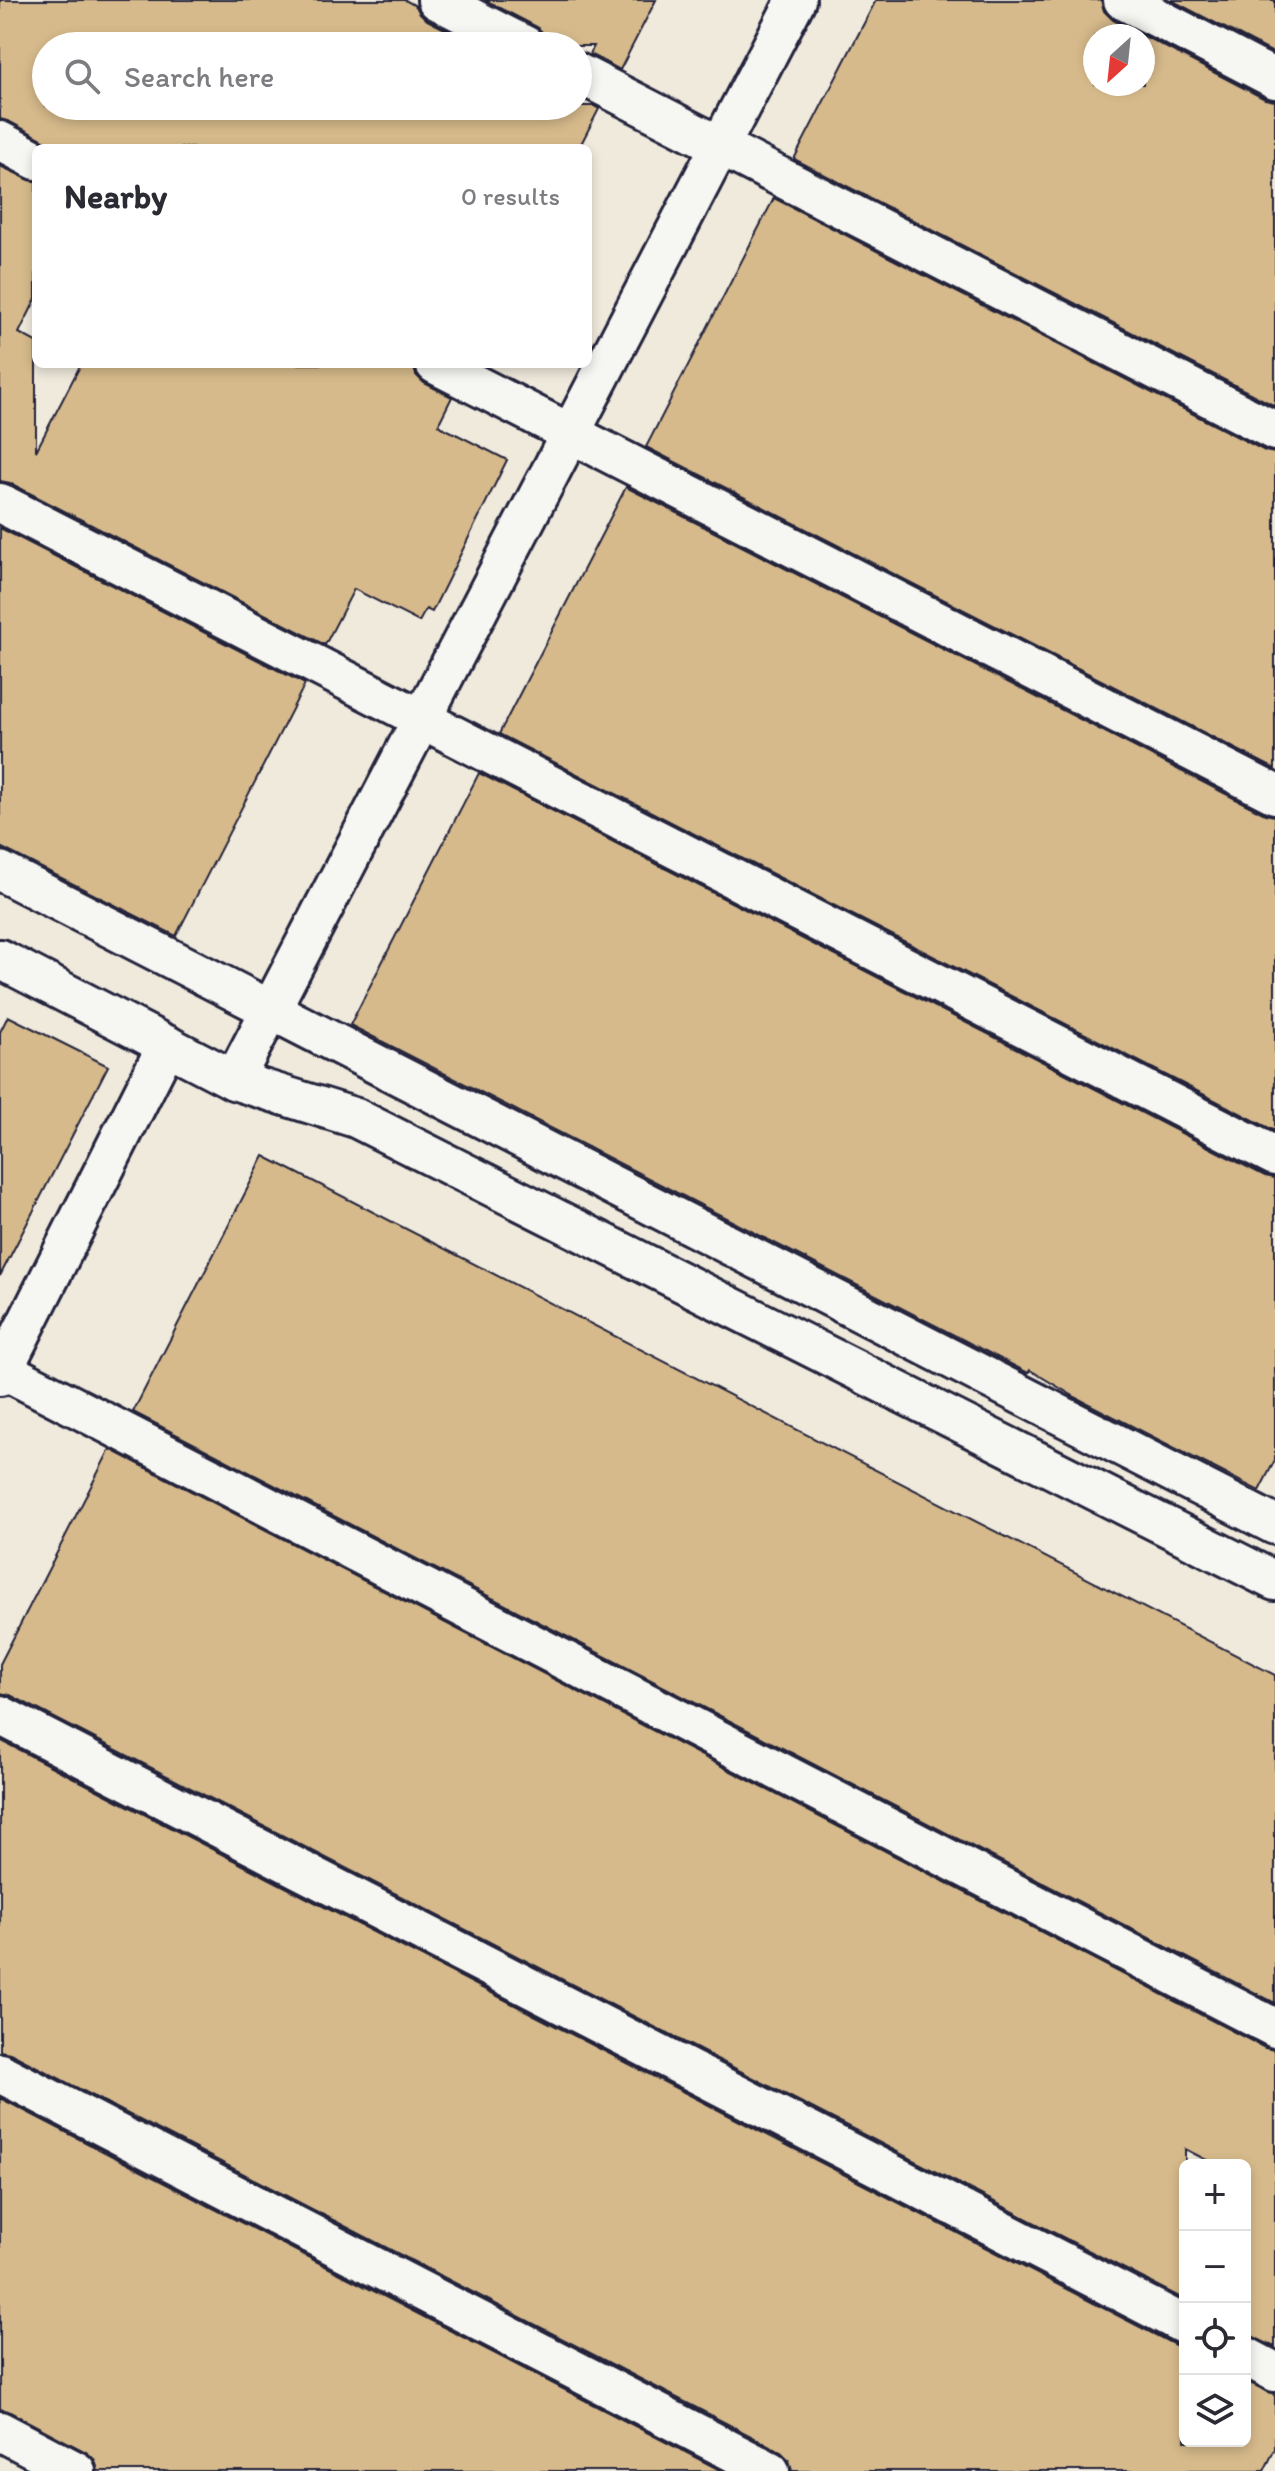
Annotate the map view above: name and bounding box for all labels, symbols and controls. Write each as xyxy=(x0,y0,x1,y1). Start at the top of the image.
north arrow xyxy=(1083,24,1155,96)
search box xyxy=(32,32,592,120)
icon: search xyxy=(60,54,104,98)
text: Search here xyxy=(124,58,274,95)
text: Nearby xyxy=(64,176,167,217)
text: 0 results xyxy=(461,180,560,212)
map controls xyxy=(1179,2159,1251,2447)
button: + xyxy=(1179,2159,1251,2231)
button: − xyxy=(1179,2231,1251,2303)
button: locate xyxy=(1179,2303,1251,2375)
button: layers xyxy=(1179,2375,1251,2447)

